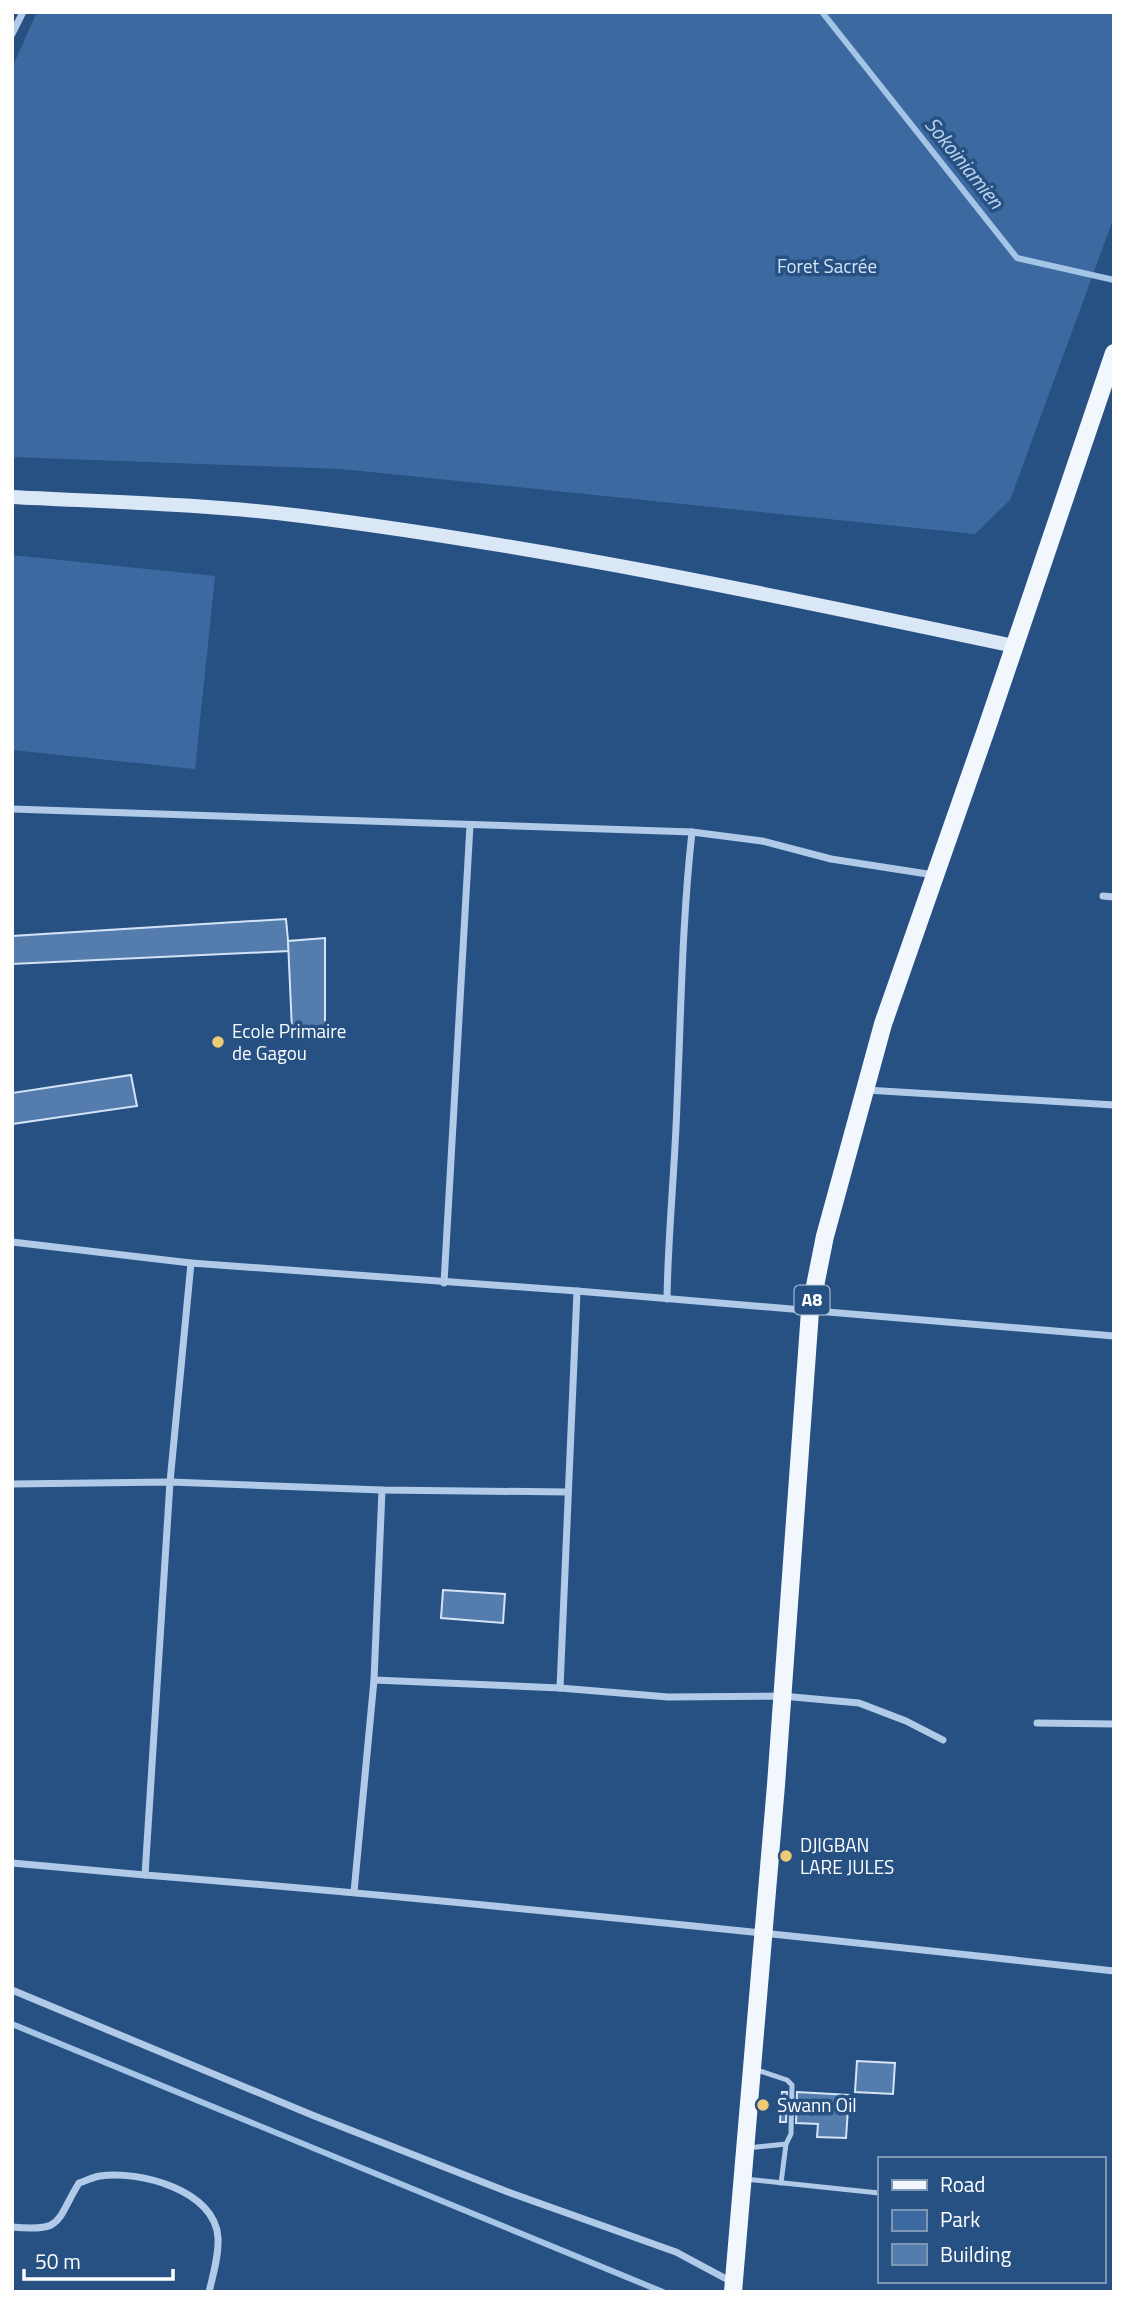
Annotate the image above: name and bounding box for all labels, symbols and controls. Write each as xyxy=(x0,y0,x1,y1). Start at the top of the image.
water label: Sokoiniamien xyxy=(918,109,1012,216)
park label: Foret Sacrée xyxy=(777,251,877,280)
place label: Ecole Primaire de Gagou xyxy=(232,1016,346,1067)
marker: Ecole Primaire de Gagou xyxy=(210,1034,226,1050)
road number: A8 xyxy=(794,1286,830,1315)
place label: DJIGBAN LARE JULES xyxy=(800,1830,894,1881)
marker: DJIGBAN LARE JULES xyxy=(778,1848,794,1864)
place label: Swann Oil xyxy=(777,2090,857,2119)
marker: Swann Oil xyxy=(755,2097,771,2113)
legend xyxy=(878,2157,1105,2283)
text: Road xyxy=(940,2168,985,2200)
text: Park xyxy=(940,2203,980,2235)
scale bar xyxy=(24,2238,173,2282)
text: Building xyxy=(940,2238,1012,2270)
text: 50 m xyxy=(35,2245,81,2277)

